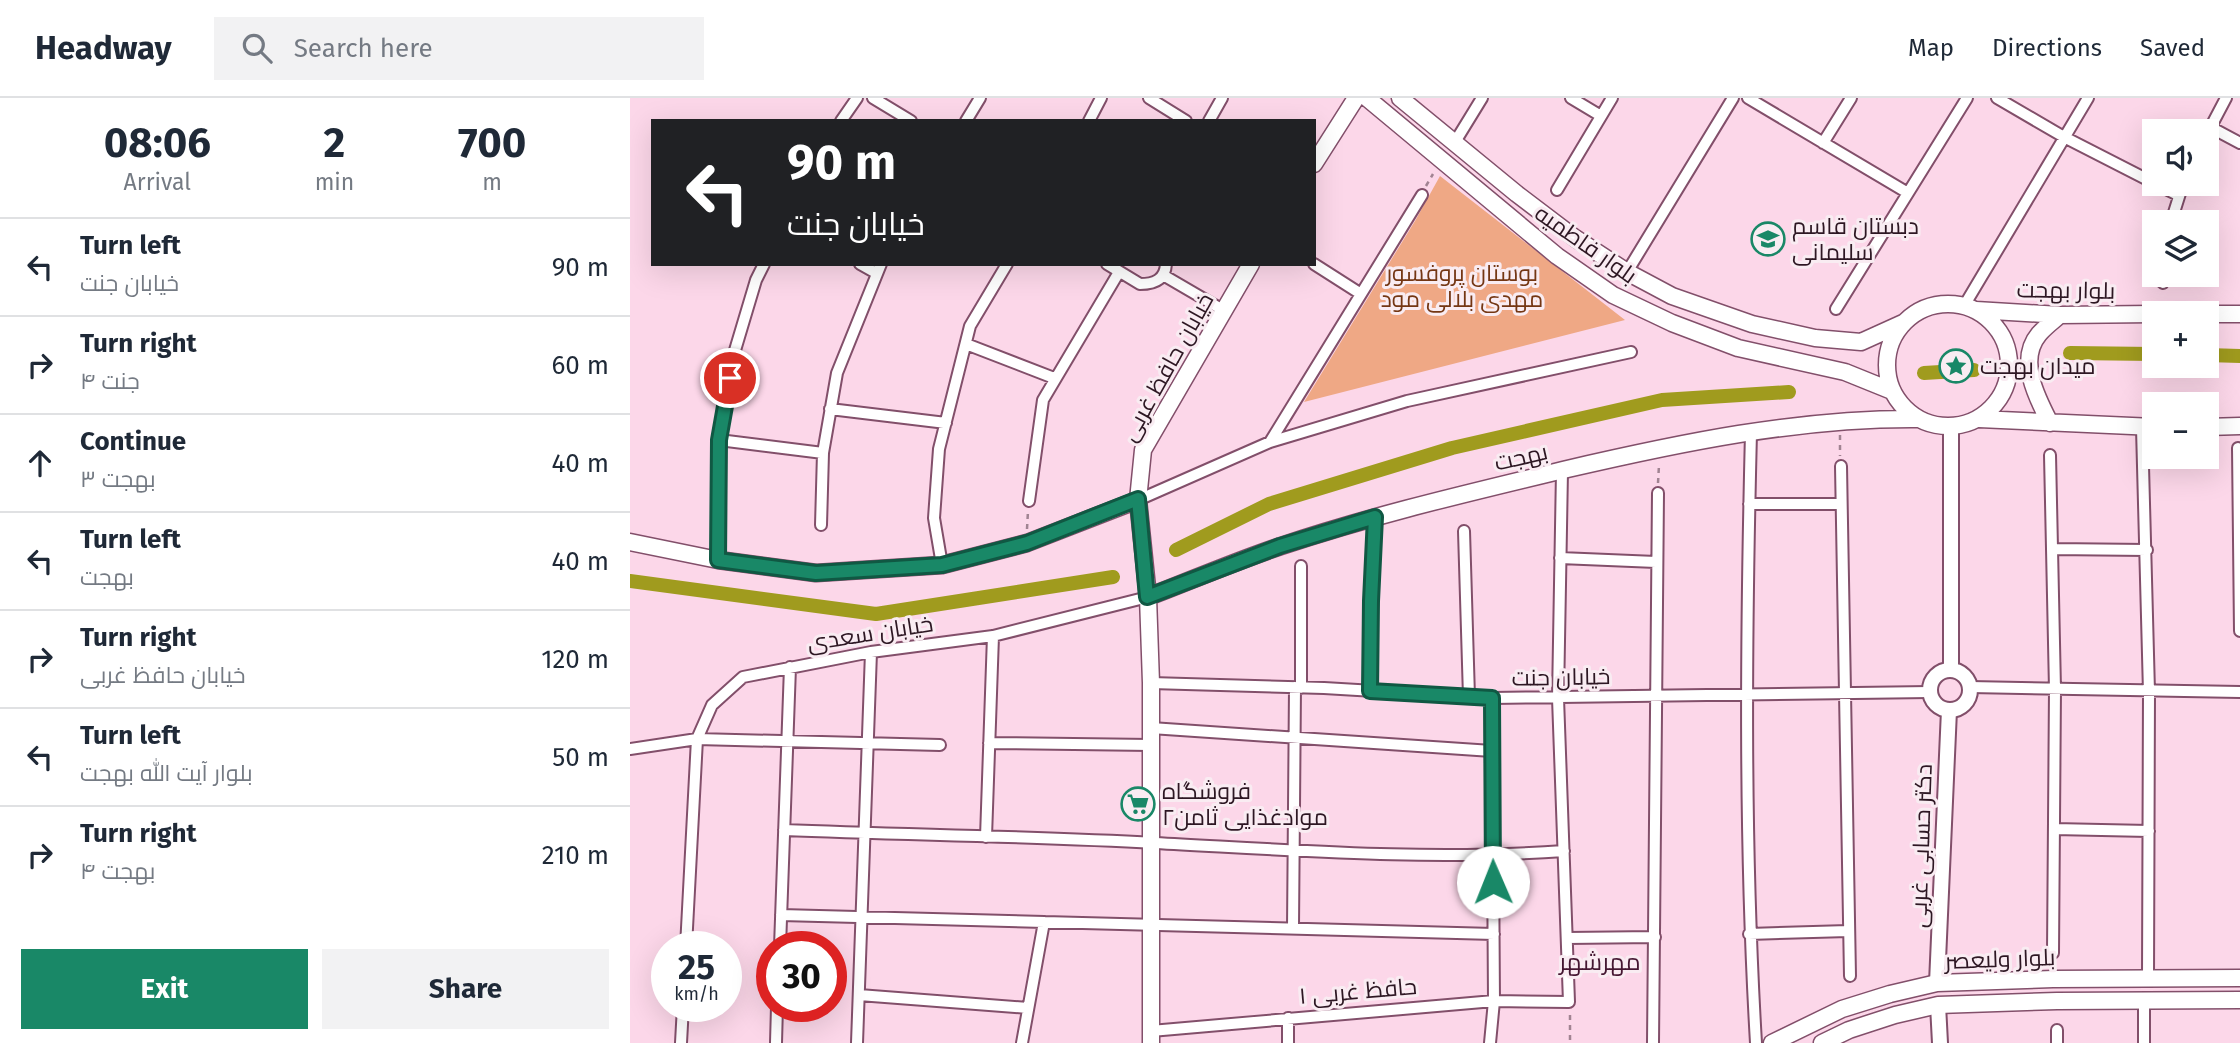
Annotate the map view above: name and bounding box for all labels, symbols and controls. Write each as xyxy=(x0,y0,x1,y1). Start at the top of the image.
search box xyxy=(214,17,704,80)
text: Headway xyxy=(35,28,172,68)
icon: search xyxy=(238,29,276,67)
text: Search here xyxy=(294,33,433,64)
text: Map xyxy=(1908,34,1954,62)
text: Directions xyxy=(1992,34,2102,62)
text: Saved xyxy=(2140,34,2205,62)
text: 08:06 xyxy=(104,118,211,168)
text: 2 xyxy=(324,118,345,168)
text: 700 xyxy=(458,118,526,168)
map controls xyxy=(2142,119,2219,469)
button: sound xyxy=(2142,119,2219,196)
text: 90 m xyxy=(787,133,896,192)
icon: left xyxy=(672,147,763,238)
text: Arrival xyxy=(124,168,191,196)
text: min xyxy=(315,168,354,196)
text: m xyxy=(482,168,502,196)
street label: بلوار فاطمیه xyxy=(1530,199,1642,289)
text: خیابان جنت xyxy=(787,205,925,243)
button: layers xyxy=(2142,210,2219,287)
place label: دبستان قاسم سلیمانی xyxy=(1792,212,1919,266)
school or university icon: دبستان قاسم سلیمانی xyxy=(1749,220,1787,258)
text: Turn left xyxy=(80,230,181,261)
icon: left xyxy=(21,248,59,286)
text: 90 m xyxy=(552,252,609,283)
park label: بوستان پروفسور مهدی بلالی مود xyxy=(1381,259,1543,313)
text: خیابان جنت xyxy=(80,269,179,297)
street label: بلوار بهجت xyxy=(2016,275,2116,305)
street label: خیابان حافظ غربی xyxy=(1115,288,1219,446)
button: + xyxy=(2142,301,2219,378)
text: Turn right xyxy=(80,328,197,359)
icon: right xyxy=(21,346,59,384)
place icon: میدان بهجت xyxy=(1937,347,1975,385)
pin xyxy=(700,348,760,408)
text: 60 m xyxy=(551,350,609,381)
place label: میدان بهجت xyxy=(1980,352,2095,380)
icon: arrive xyxy=(711,359,749,397)
text: جنت ۴ xyxy=(80,367,140,395)
button: − xyxy=(2142,392,2219,469)
text: Continue xyxy=(80,426,186,457)
street label: بهجت xyxy=(1492,437,1550,477)
icon: ahead xyxy=(21,444,59,482)
text: 40 m xyxy=(551,448,609,479)
text: بهجت ۳ xyxy=(80,465,156,493)
text: Turn left xyxy=(80,524,181,555)
icon: left xyxy=(21,542,59,580)
text: 40 m xyxy=(551,546,609,577)
text: بهجت xyxy=(80,563,134,591)
street label: خیابان سعدی xyxy=(805,609,935,657)
text: Turn right xyxy=(80,622,197,653)
icon: right xyxy=(21,640,59,678)
text: 120 m xyxy=(541,644,609,675)
text: خیابان حافظ غربی xyxy=(80,661,246,689)
street label: خیابان جنت xyxy=(1511,662,1611,692)
text: Turn left xyxy=(80,720,181,751)
icon: left xyxy=(21,738,59,776)
text: 50 m xyxy=(552,742,609,773)
text: بلوار آیت الله بهجت xyxy=(80,759,253,787)
street label: دکتر حسابی غربی xyxy=(1904,763,1938,929)
place label: فروشگاه موادغذایی ثامن۲ xyxy=(1162,777,1328,831)
supermarket icon: فروشگاه موادغذایی ثامن۲ xyxy=(1119,785,1157,823)
text: Turn right xyxy=(80,818,197,849)
icon: right xyxy=(21,836,59,874)
text: 210 m xyxy=(542,840,609,871)
position arrow xyxy=(1456,845,1530,919)
text: بهجت ۴ xyxy=(80,857,155,885)
speed limit sign: 30 xyxy=(756,931,847,1022)
street label: بلوار ولیعصر xyxy=(1942,943,2056,975)
text: 25 xyxy=(678,946,715,988)
district label: مهرشهر xyxy=(1557,948,1641,976)
button: Exit xyxy=(21,949,308,1029)
button: Share xyxy=(322,949,609,1029)
street label: حافظ غربی ۱ xyxy=(1298,972,1418,1010)
text: km/h xyxy=(674,983,719,1005)

